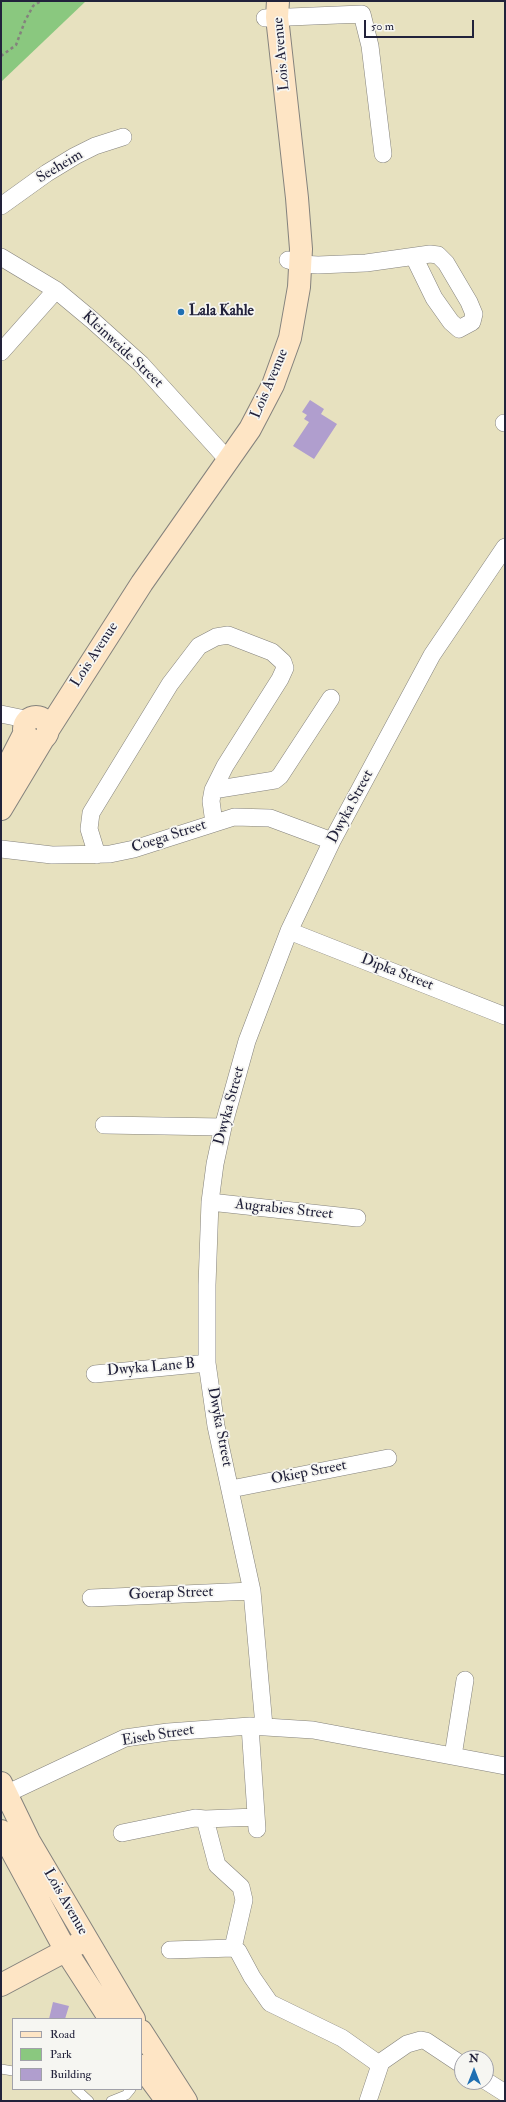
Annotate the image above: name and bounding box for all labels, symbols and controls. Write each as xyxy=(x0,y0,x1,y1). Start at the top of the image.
scale bar xyxy=(366,12,476,38)
street label: Lois Avenue xyxy=(270,16,294,92)
text: 50 m xyxy=(371,19,394,34)
street label: Seeheim xyxy=(34,146,86,188)
place label: Lala Kahle xyxy=(189,303,254,321)
marker: Lala Kahle xyxy=(176,307,186,317)
street label: Kleinweide Street xyxy=(78,308,166,392)
street label: Lois Avenue xyxy=(247,347,293,421)
street label: Lois Avenue xyxy=(67,619,123,691)
street label: Dwyka Street xyxy=(324,767,378,847)
street label: Coega Street xyxy=(129,816,209,858)
street label: Dipka Street xyxy=(358,951,436,995)
street label: Dwyka Street xyxy=(211,1065,249,1147)
street label: Augrabies Street xyxy=(234,1196,334,1224)
street label: Dwyka Lane B xyxy=(106,1355,196,1381)
street label: Dwyka Street xyxy=(202,1386,236,1468)
street label: Okiep Street xyxy=(270,1457,348,1489)
street label: Goerap Street xyxy=(128,1584,214,1604)
street label: Eiseb Street xyxy=(121,1721,195,1751)
street label: Lois Avenue xyxy=(39,1866,91,1938)
legend xyxy=(12,2018,142,2090)
text: Road xyxy=(50,2027,75,2042)
text: Park xyxy=(50,2047,72,2062)
north arrow xyxy=(454,2050,494,2090)
text: N xyxy=(469,2052,479,2065)
text: Building xyxy=(50,2067,91,2082)

